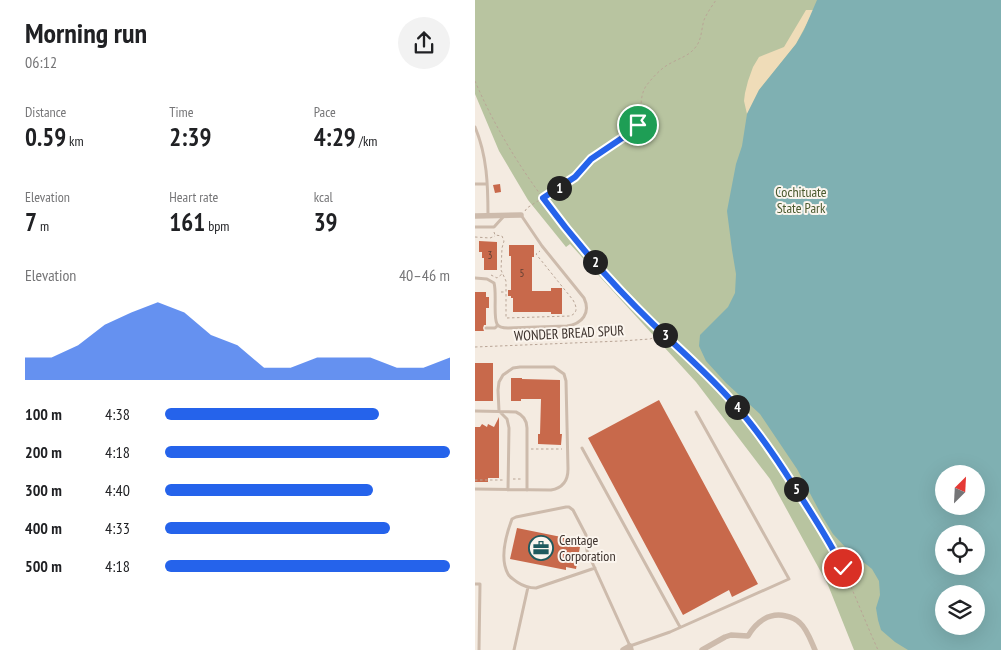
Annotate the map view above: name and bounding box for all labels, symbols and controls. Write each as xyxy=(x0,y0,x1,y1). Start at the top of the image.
text: Morning run xyxy=(25,14,147,51)
button: share xyxy=(398,17,450,69)
text: 06:12 xyxy=(25,52,57,72)
text: Distance xyxy=(25,103,66,121)
text: Time xyxy=(169,103,194,121)
text: Pace xyxy=(314,103,336,121)
pin xyxy=(617,104,659,146)
icon: arrive xyxy=(624,111,652,139)
text: 0.59 xyxy=(25,121,66,153)
text: 2:39 xyxy=(169,121,211,153)
text: 4:29 xyxy=(314,121,356,153)
text: km xyxy=(66,132,84,150)
text: /km xyxy=(356,132,377,150)
pin: 1 xyxy=(547,176,571,200)
text: 1 xyxy=(556,179,563,197)
park label: Cochituate State Park xyxy=(775,183,827,217)
text: Elevation xyxy=(25,188,70,206)
text: Heart rate xyxy=(169,188,218,206)
text: kcal xyxy=(314,188,333,206)
text: 7 xyxy=(25,206,37,238)
text: 161 xyxy=(169,206,205,238)
text: 39 xyxy=(314,206,338,238)
text: m xyxy=(37,217,49,235)
text: bpm xyxy=(205,217,229,235)
house number: 3 xyxy=(488,248,493,262)
pin: 2 xyxy=(583,250,607,274)
text: 2 xyxy=(592,253,599,271)
text: Elevation xyxy=(25,265,76,285)
text: 40–46 m xyxy=(399,265,450,285)
house number: 5 xyxy=(520,266,525,280)
street label: WONDER BREAD SPUR xyxy=(514,321,625,345)
pin: 3 xyxy=(653,322,677,348)
text: 3 xyxy=(662,326,669,344)
pin: 4 xyxy=(725,394,749,420)
text: 4 xyxy=(734,398,741,416)
text: 100 m xyxy=(25,404,62,424)
text: 4:38 xyxy=(105,404,130,424)
text: 200 m xyxy=(25,442,62,462)
text: 4:18 xyxy=(105,442,130,462)
north arrow xyxy=(935,465,985,515)
map controls xyxy=(935,465,985,635)
pin: 5 xyxy=(783,476,809,502)
text: 300 m xyxy=(25,480,62,500)
text: 4:40 xyxy=(105,480,130,500)
text: 5 xyxy=(793,480,800,498)
text: 400 m xyxy=(25,518,62,538)
text: 4:33 xyxy=(105,518,130,538)
button: locate xyxy=(935,525,985,575)
place label: Centage Corporation xyxy=(559,531,616,565)
office icon: Centage Corporation xyxy=(528,535,554,561)
pin xyxy=(822,547,864,589)
icon: check xyxy=(829,554,857,582)
text: 500 m xyxy=(25,556,62,576)
text: 4:18 xyxy=(105,556,130,576)
button: layers xyxy=(935,585,985,635)

